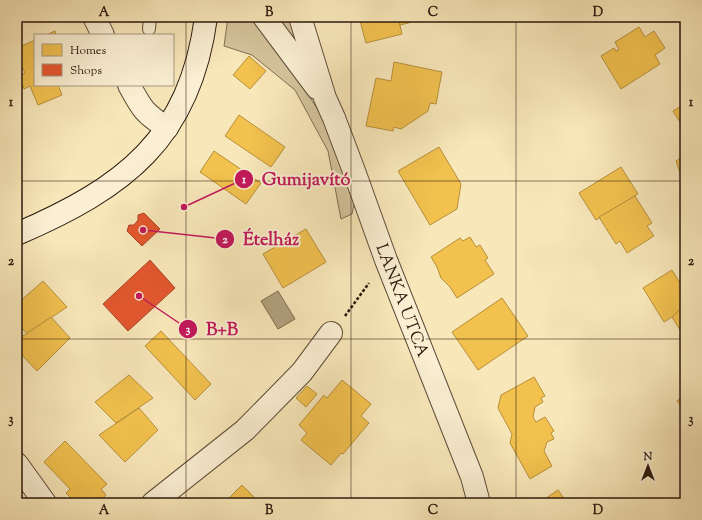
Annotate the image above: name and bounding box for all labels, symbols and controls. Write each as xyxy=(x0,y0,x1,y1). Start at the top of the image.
text: A xyxy=(99,4,110,22)
text: B xyxy=(265,4,274,22)
text: C xyxy=(428,4,438,22)
text: D xyxy=(593,4,603,22)
legend xyxy=(34,34,174,86)
text: Homes xyxy=(70,42,106,60)
text: Shops xyxy=(70,62,102,80)
text: 1 xyxy=(9,94,14,112)
text: 1 xyxy=(689,94,694,112)
callout: Gumijavító xyxy=(234,164,358,194)
text: Gumijavító xyxy=(262,168,350,194)
text: 1 xyxy=(241,171,247,189)
callout: Ételház xyxy=(215,224,307,254)
text: Ételház xyxy=(243,227,299,254)
text: 2 xyxy=(222,231,228,249)
street label: LANKA UTCA xyxy=(368,240,434,361)
text: 2 xyxy=(8,253,15,271)
text: 2 xyxy=(688,253,695,271)
callout: B+B xyxy=(178,314,246,344)
text: B+B xyxy=(206,318,239,344)
text: 3 xyxy=(186,321,191,339)
text: 3 xyxy=(8,411,14,429)
text: 3 xyxy=(688,411,694,429)
north arrow xyxy=(628,446,668,486)
text: N xyxy=(643,449,653,465)
text: A xyxy=(99,502,110,520)
text: B xyxy=(265,502,274,520)
text: C xyxy=(428,502,438,520)
text: D xyxy=(593,502,603,520)

